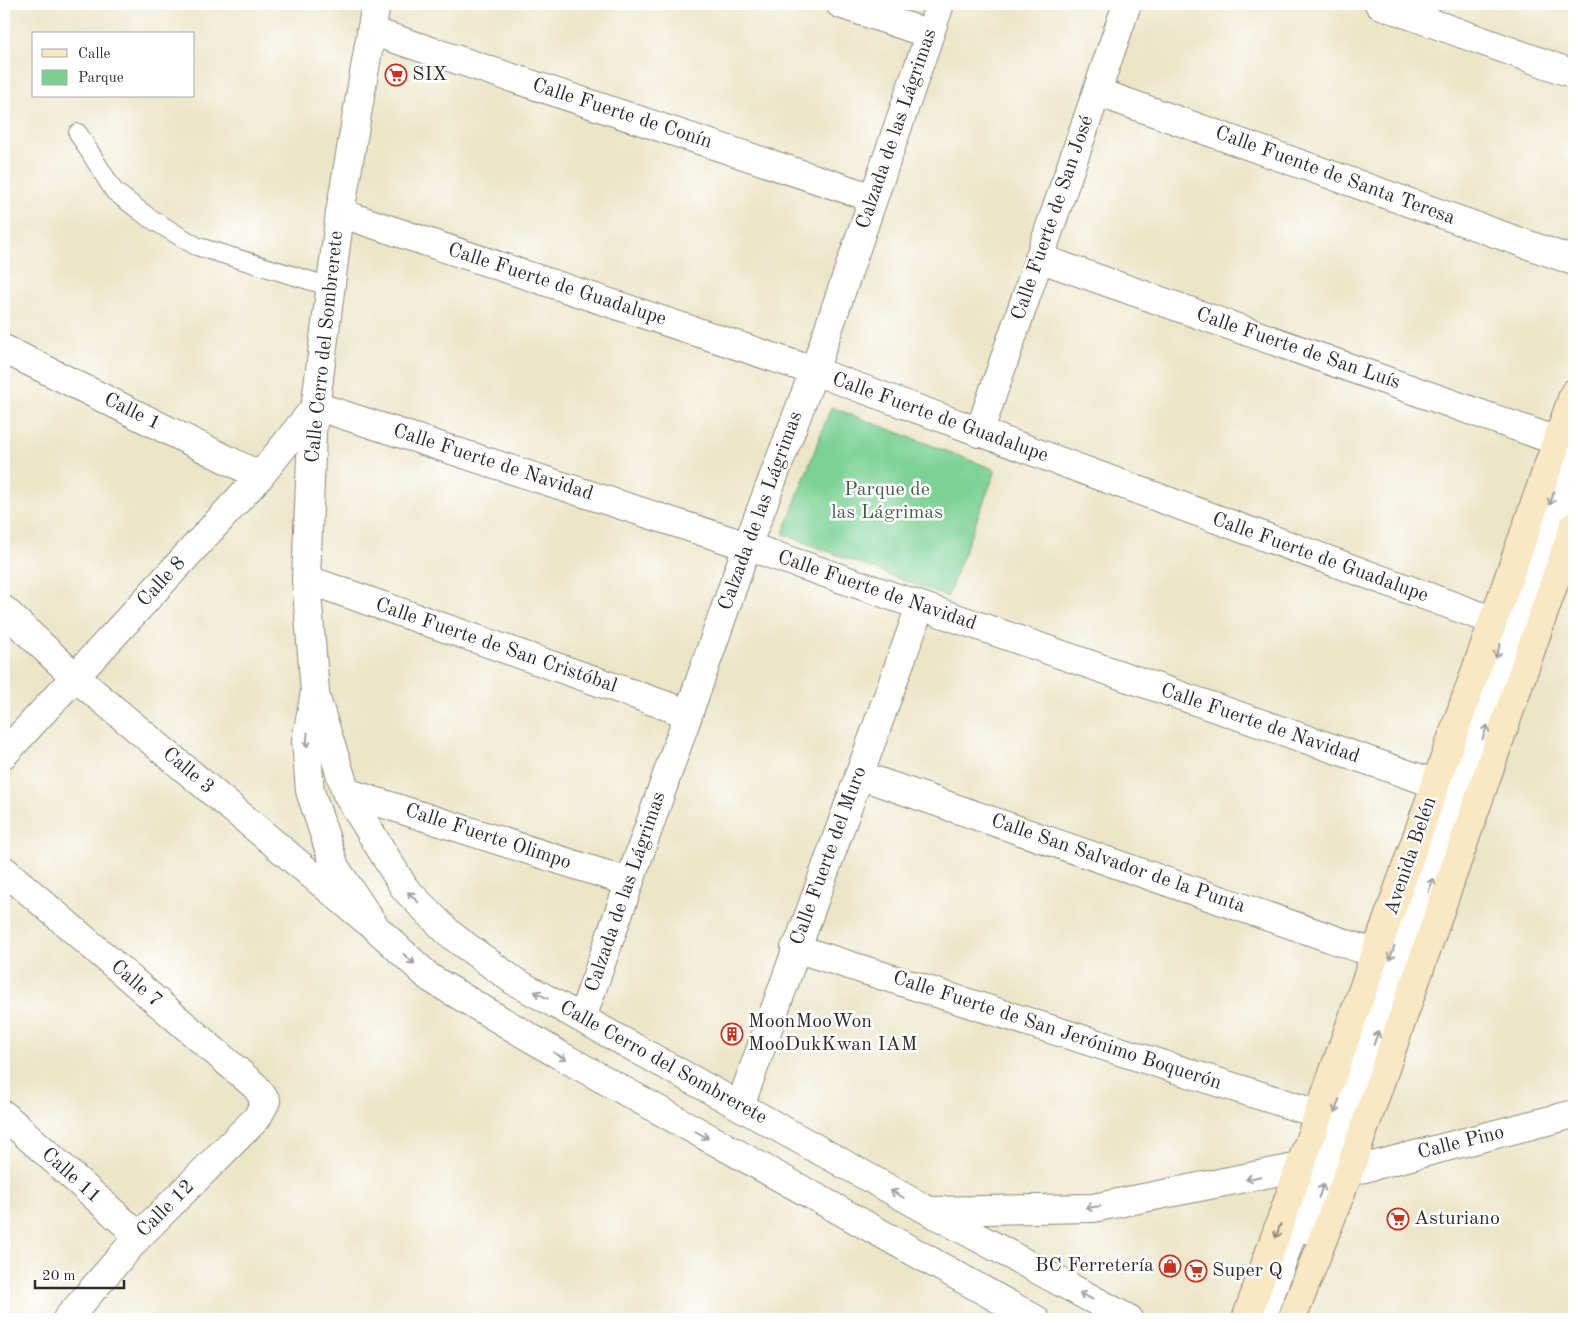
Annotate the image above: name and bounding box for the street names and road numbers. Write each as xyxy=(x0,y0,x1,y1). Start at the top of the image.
street label: Calzada de las Lágrimas xyxy=(853,26,941,232)
street label: Calle Fuerte de Conín xyxy=(530,75,715,153)
street label: Calle Fuerte de San José xyxy=(1009,113,1097,323)
street label: Calle Fuente de Santa Teresa xyxy=(1212,123,1458,229)
street label: Calle Cerro del Sombrerete xyxy=(303,230,347,464)
street label: Calle Fuerte de Guadalupe xyxy=(445,240,669,330)
street label: Calle Fuerte de San Luís xyxy=(1193,305,1403,393)
street label: Calle Fuerte de Guadalupe xyxy=(829,370,1051,466)
street label: Calle 1 xyxy=(100,390,164,434)
street label: Calzada de las Lágrimas xyxy=(716,409,806,613)
street label: Calle Fuerte de Navidad xyxy=(391,421,595,505)
street label: Calle Fuerte de Guadalupe xyxy=(1209,510,1431,606)
street label: Calle Fuerte de Navidad xyxy=(775,548,979,634)
street label: Calle 8 xyxy=(134,553,190,611)
street label: Calle Fuerte de San Cristóbal xyxy=(373,595,619,697)
street label: Calle Fuerte de Navidad xyxy=(1158,681,1362,767)
street label: Calle 3 xyxy=(158,744,218,798)
street label: Calle Fuerte del Muro xyxy=(787,764,871,948)
street label: Calzada de las Lágrimas xyxy=(582,789,670,995)
street label: Avenida Belén xyxy=(1381,794,1441,918)
street label: Calle Fuerte Olimpo xyxy=(403,801,573,873)
street label: Calle San Salvador de la Punta xyxy=(988,811,1248,917)
street label: Calle 7 xyxy=(107,957,165,1011)
street label: Calle Fuerte de San Jerónimo Boquerón xyxy=(890,968,1224,1094)
street label: Calle Cerro del Sombrerete xyxy=(556,998,770,1128)
street label: Calle Pino xyxy=(1416,1123,1506,1163)
street label: Calle 11 xyxy=(38,1144,104,1208)
street label: Calle 12 xyxy=(133,1176,199,1242)

